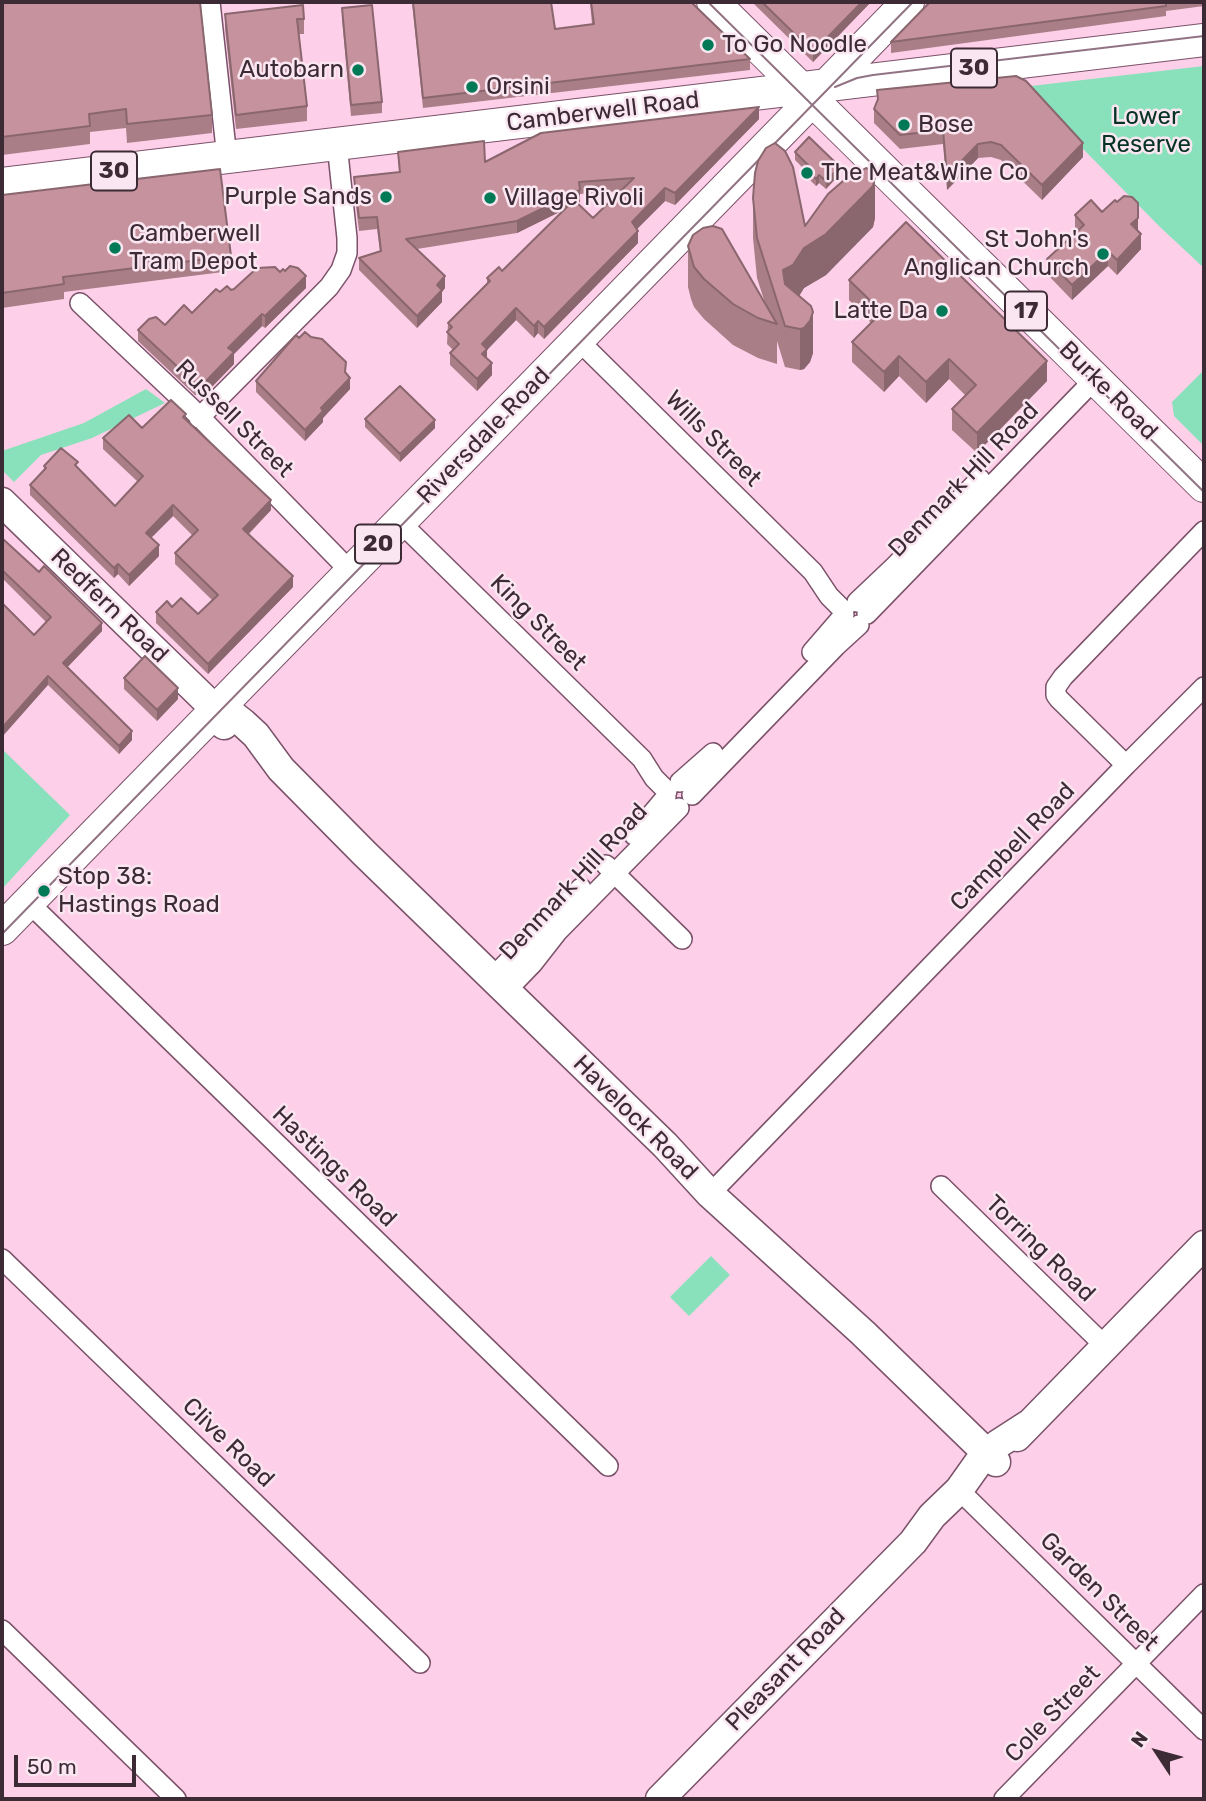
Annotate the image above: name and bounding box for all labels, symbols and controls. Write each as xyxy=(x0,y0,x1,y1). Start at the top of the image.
place label: To Go Noodle xyxy=(722,31,867,59)
marker: To Go Noodle xyxy=(700,37,716,53)
road number: 30 xyxy=(951,48,997,88)
place label: Autobarn xyxy=(239,56,344,84)
marker: Autobarn xyxy=(350,62,366,78)
place label: Orsini xyxy=(486,73,550,101)
marker: Orsini xyxy=(464,79,480,95)
street label: Camberwell Road xyxy=(505,86,701,138)
park label: Lower Reserve xyxy=(1101,103,1191,159)
place label: Bose xyxy=(918,111,973,139)
marker: Bose xyxy=(896,117,912,133)
road number: 30 xyxy=(91,152,137,190)
place label: The Meat&Wine Co xyxy=(821,159,1028,187)
marker: The Meat&Wine Co xyxy=(799,165,815,181)
place label: Purple Sands xyxy=(224,183,372,211)
place label: Village Rivoli xyxy=(504,184,644,212)
marker: Purple Sands xyxy=(378,189,394,205)
marker: Village Rivoli xyxy=(482,190,498,206)
place label: Camberwell Tram Depot xyxy=(129,220,260,276)
place label: St John's Anglican Church xyxy=(904,226,1089,282)
marker: Camberwell Tram Depot xyxy=(107,240,123,256)
marker: St John's Anglican Church xyxy=(1095,246,1111,262)
road number: 17 xyxy=(1005,292,1047,330)
place label: Latte Da xyxy=(833,297,928,325)
marker: Latte Da xyxy=(934,303,950,319)
street label: Burke Road xyxy=(1053,336,1163,446)
street label: Russell Street xyxy=(169,354,299,484)
street label: Riversdale Road xyxy=(412,362,556,510)
street label: Wills Street xyxy=(659,385,767,493)
street label: Denmark Hill Road xyxy=(883,397,1045,563)
road number: 20 xyxy=(355,524,401,564)
street label: Redfern Road xyxy=(44,543,174,669)
street label: King Street xyxy=(484,569,592,677)
street label: Campbell Road xyxy=(945,777,1081,917)
street label: Denmark Hill Road xyxy=(494,798,654,966)
place label: Stop 38: Hastings Road xyxy=(58,863,220,919)
marker: Stop 38: Hastings Road xyxy=(36,883,52,899)
street label: Havelock Road xyxy=(567,1050,703,1186)
street label: Hastings Road xyxy=(266,1100,402,1234)
street label: Torring Road xyxy=(979,1190,1101,1308)
street label: Clive Road xyxy=(176,1392,280,1494)
street label: Garden Street xyxy=(1034,1527,1164,1657)
street label: Pleasant Road xyxy=(720,1602,852,1738)
street label: Cole Street xyxy=(999,1659,1107,1769)
north arrow xyxy=(1122,1717,1192,1787)
text: N xyxy=(1126,1727,1153,1752)
scale bar xyxy=(18,1742,140,1786)
text: 50 m xyxy=(27,1754,77,1779)

